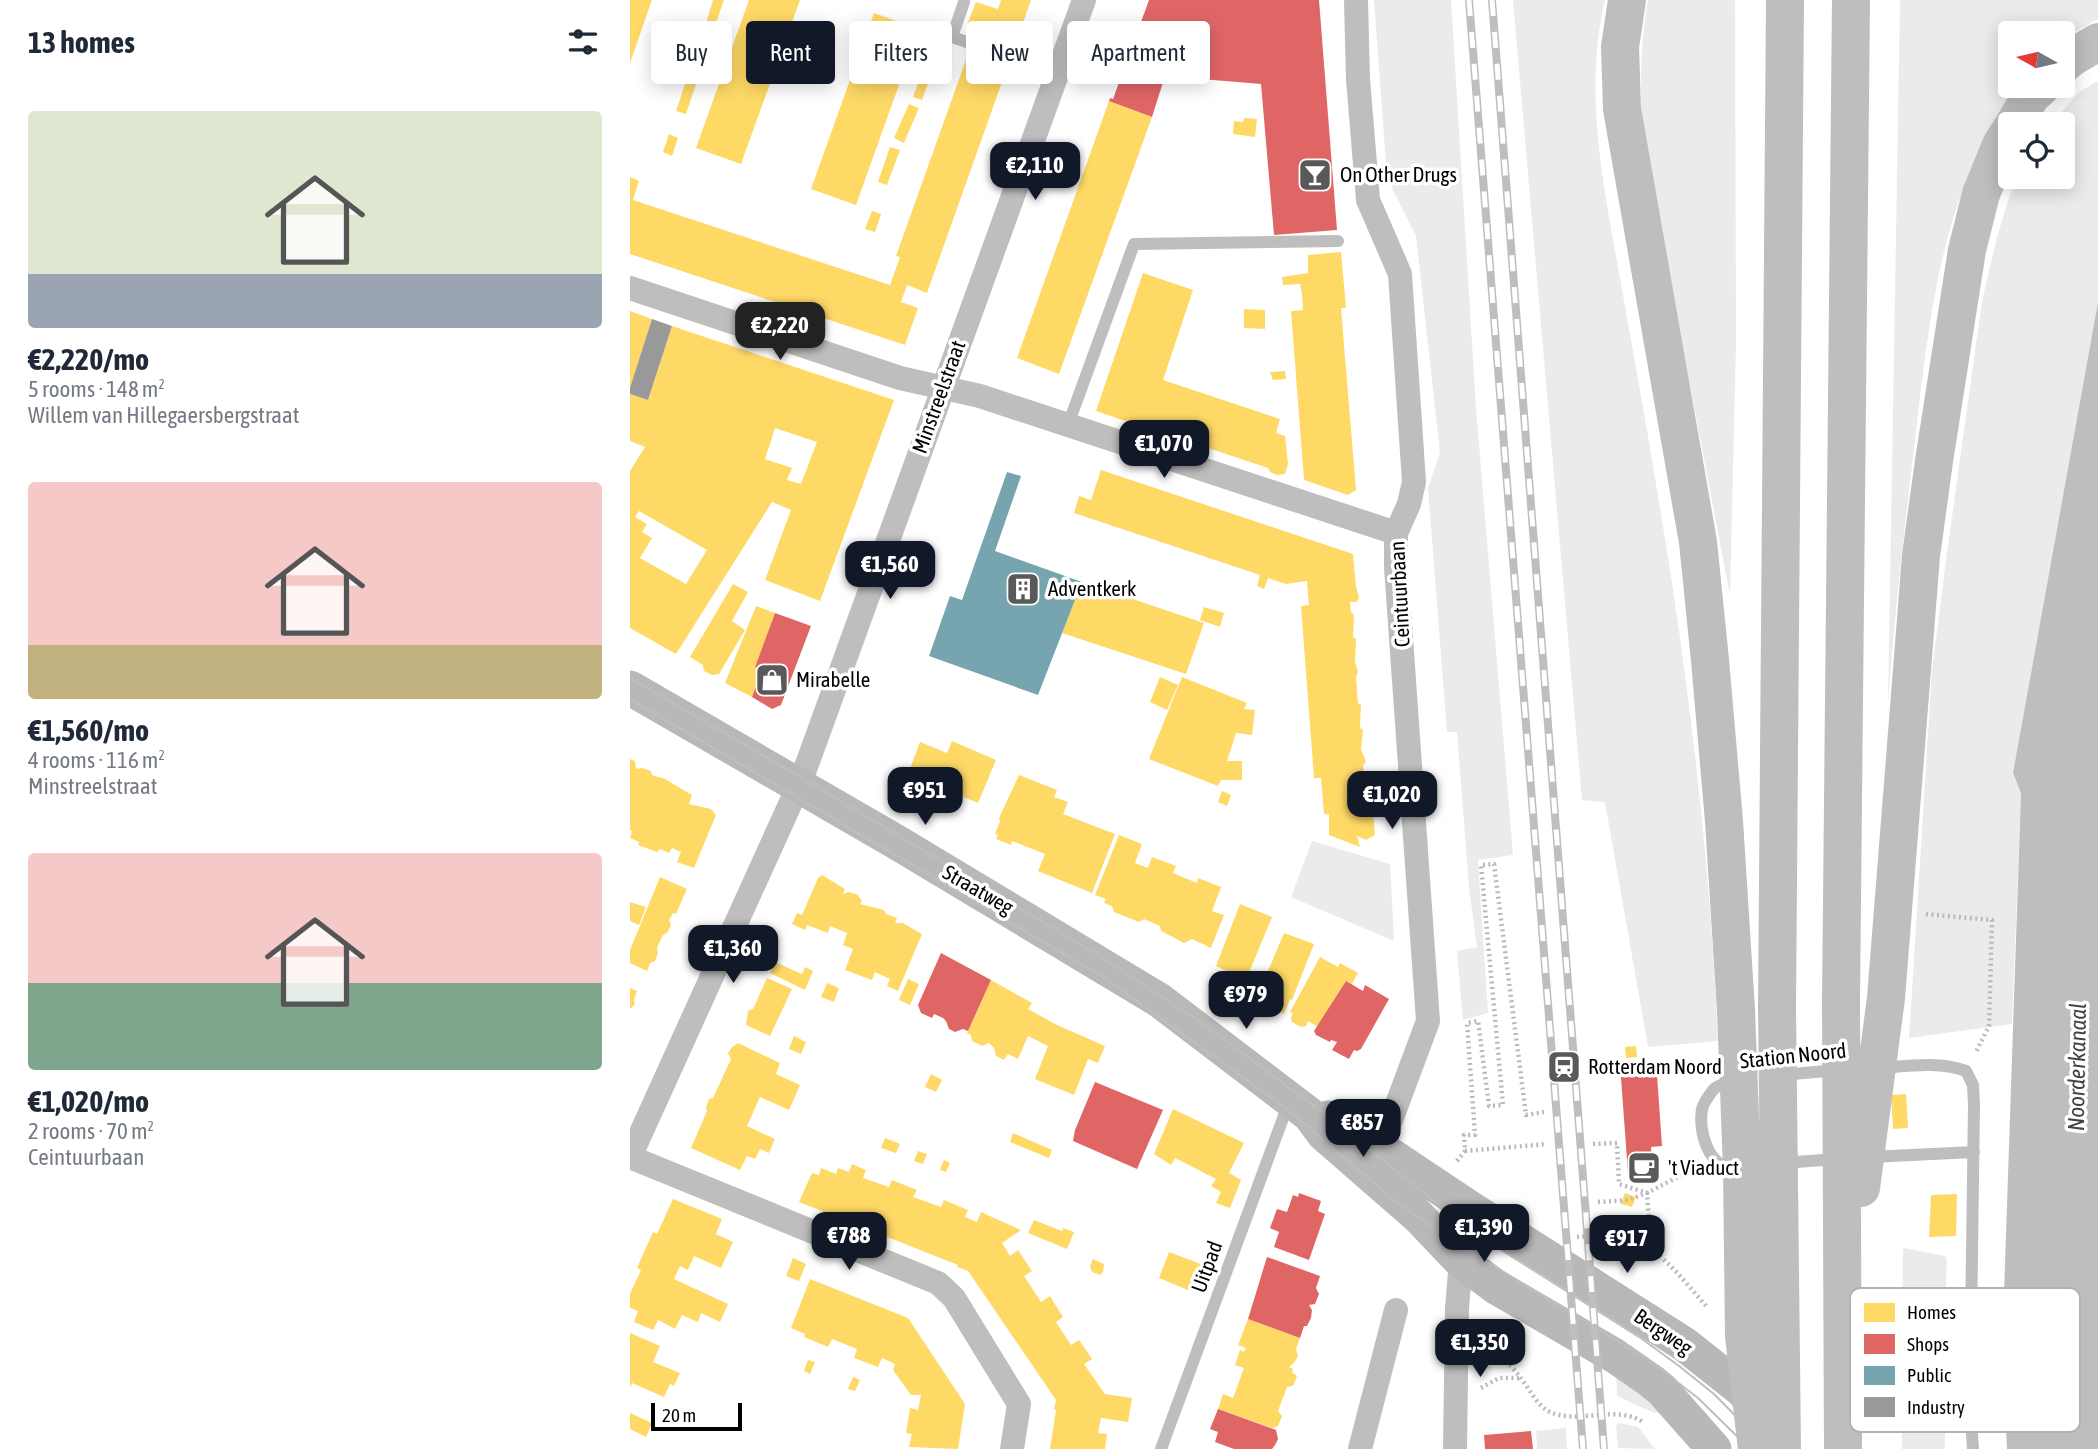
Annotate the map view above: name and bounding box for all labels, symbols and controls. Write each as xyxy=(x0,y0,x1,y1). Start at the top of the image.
chip: Buy xyxy=(651,21,732,84)
chip: Rent xyxy=(746,21,835,84)
chip: Filters xyxy=(849,21,952,84)
chip: New xyxy=(966,21,1053,84)
chip: Apartment xyxy=(1067,21,1210,84)
north arrow xyxy=(1998,21,2076,98)
map controls xyxy=(1998,21,2075,189)
icon: filters xyxy=(564,23,602,61)
text: 13 homes xyxy=(28,25,135,59)
button: locate xyxy=(1998,112,2075,189)
pin: €2,110 xyxy=(978,142,1092,202)
text: €2,110 xyxy=(1006,152,1064,178)
bar icon: On Other Drugs xyxy=(1296,156,1334,194)
icon: home xyxy=(252,157,378,283)
place label: On Other Drugs xyxy=(1340,162,1457,186)
pin: €2,220 xyxy=(723,302,837,362)
text: €2,220 xyxy=(751,312,809,338)
street label: Minstreelstraat xyxy=(907,337,970,456)
text: €2,220/mo xyxy=(28,342,149,376)
text: 5 rooms · 148 m² xyxy=(28,376,165,402)
text: Willem van Hillegaersbergstraat xyxy=(28,402,299,428)
pin: €1,070 xyxy=(1107,420,1221,480)
text: €1,070 xyxy=(1135,430,1193,456)
icon: home xyxy=(252,528,378,654)
street label: Ceintuurbaan xyxy=(1384,540,1414,648)
pin: €1,560 xyxy=(833,542,947,601)
text: €1,560 xyxy=(861,551,919,577)
building icon: Adventkerk xyxy=(1004,570,1042,608)
place label: Adventkerk xyxy=(1048,576,1136,600)
shop icon: Mirabelle xyxy=(753,661,791,699)
place label: Mirabelle xyxy=(796,667,870,691)
text: €1,560/mo xyxy=(28,713,149,747)
text: 4 rooms · 116 m² xyxy=(28,747,165,773)
pin: €951 xyxy=(884,768,966,827)
pin: €1,020 xyxy=(1335,772,1449,831)
text: Minstreelstraat xyxy=(28,773,157,799)
text: €951 xyxy=(904,777,946,803)
text: €1,020 xyxy=(1363,781,1421,807)
street label: Straatweg xyxy=(939,859,1018,919)
icon: home xyxy=(252,899,378,1025)
pin: €1,360 xyxy=(676,926,790,985)
text: €1,360 xyxy=(704,935,762,961)
pin: €979 xyxy=(1205,972,1287,1031)
text: €979 xyxy=(1225,981,1267,1007)
water label: Noorderkanaal xyxy=(2063,1003,2091,1131)
street label: Station Noord xyxy=(1739,1037,1847,1073)
station icon: Rotterdam Noord xyxy=(1545,1048,1583,1086)
place label: Rotterdam Noord xyxy=(1588,1054,1722,1078)
text: €1,020/mo xyxy=(28,1084,149,1118)
pin: €857 xyxy=(1322,1100,1404,1159)
text: €857 xyxy=(1342,1109,1384,1135)
text: 2 rooms · 70 m² xyxy=(28,1118,154,1144)
text: Ceintuurbaan xyxy=(28,1144,144,1170)
cafe icon: 't Viaduct xyxy=(1625,1149,1663,1187)
place label: 't Viaduct xyxy=(1668,1155,1739,1179)
pin: €1,390 xyxy=(1427,1204,1541,1264)
pin: €788 xyxy=(808,1212,890,1272)
text: €1,390 xyxy=(1455,1214,1513,1240)
pin: €917 xyxy=(1586,1216,1668,1275)
text: €788 xyxy=(828,1222,870,1248)
text: €917 xyxy=(1606,1225,1648,1251)
street label: Uitpad xyxy=(1186,1238,1226,1296)
legend xyxy=(1850,1288,2080,1432)
text: Homes xyxy=(1907,1301,1956,1323)
street label: Bergweg xyxy=(1630,1303,1697,1359)
pin: €1,350 xyxy=(1423,1320,1537,1379)
text: €1,350 xyxy=(1451,1329,1509,1355)
text: Shops xyxy=(1907,1333,1949,1355)
text: Public xyxy=(1907,1364,1952,1386)
text: Industry xyxy=(1907,1396,1965,1418)
scale bar xyxy=(651,1400,742,1432)
text: 20 m xyxy=(662,1404,696,1426)

